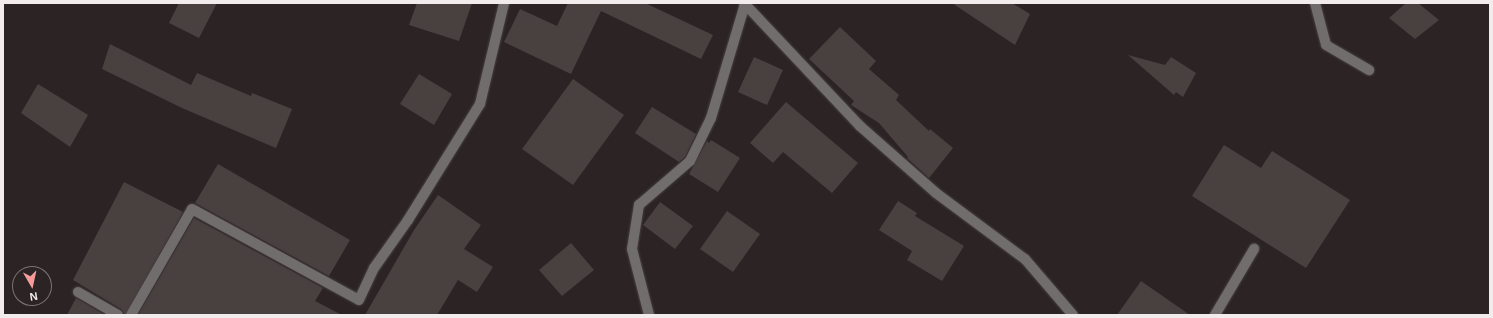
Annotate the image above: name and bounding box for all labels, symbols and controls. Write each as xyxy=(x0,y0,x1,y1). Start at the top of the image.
north arrow xyxy=(12,266,52,306)
text: N xyxy=(29,290,39,303)

